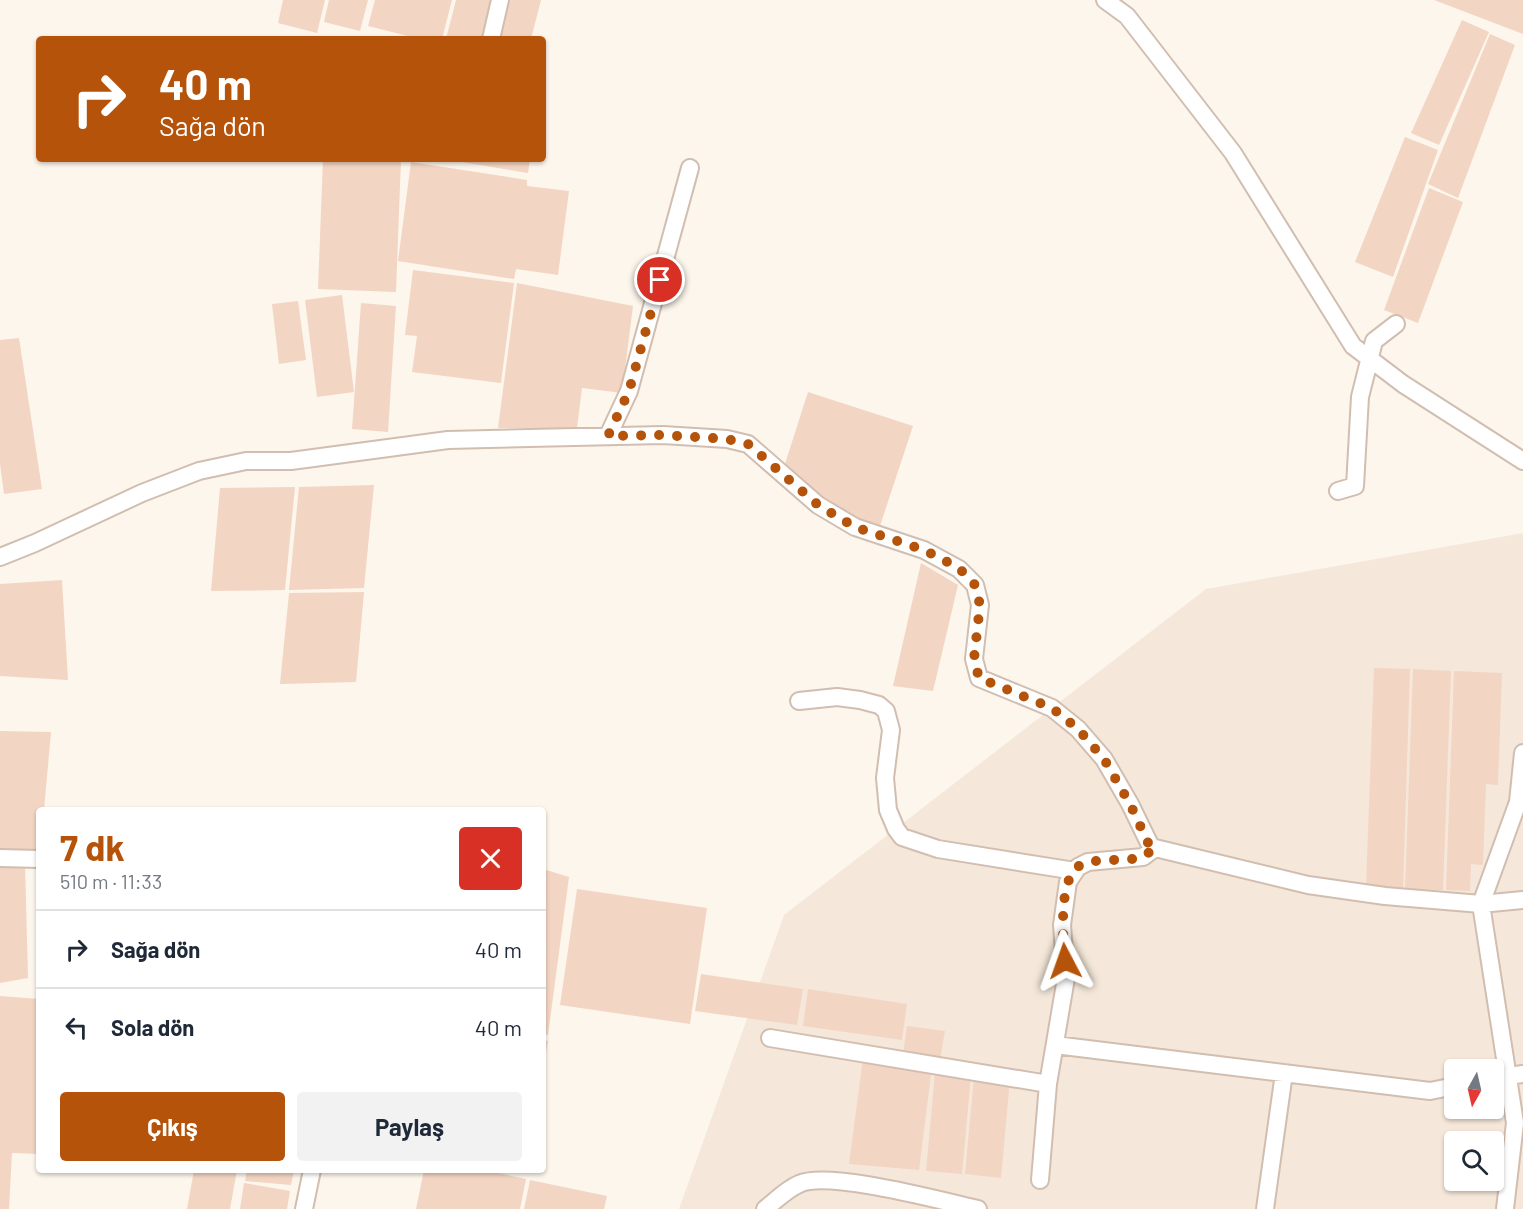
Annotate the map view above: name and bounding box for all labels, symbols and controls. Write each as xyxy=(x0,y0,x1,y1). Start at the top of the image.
text: 40 m xyxy=(159,58,252,108)
icon: right xyxy=(60,60,138,138)
text: Sağa dön xyxy=(159,109,266,141)
pin xyxy=(634,254,685,305)
icon: arrive xyxy=(643,263,676,296)
text: 7 dk xyxy=(60,825,125,868)
button: close xyxy=(459,827,522,890)
text: 510 m · 11:33 xyxy=(60,869,162,893)
position arrow xyxy=(1033,929,1097,993)
icon: right xyxy=(60,933,93,966)
text: Sağa dön xyxy=(111,936,200,962)
text: 40 m xyxy=(475,936,522,962)
icon: left xyxy=(60,1011,93,1044)
text: Sola dön xyxy=(111,1014,194,1040)
text: 40 m xyxy=(475,1014,522,1040)
north arrow xyxy=(1444,1059,1504,1119)
map controls xyxy=(1444,1059,1504,1191)
button: Çıkış xyxy=(60,1092,285,1161)
button: Paylaş xyxy=(297,1092,522,1161)
button: search xyxy=(1444,1131,1504,1191)

